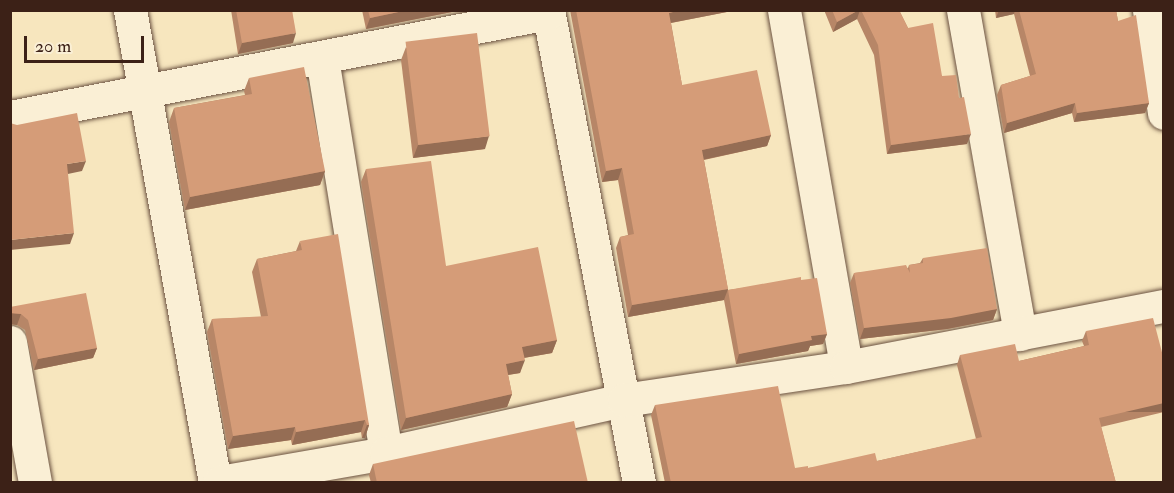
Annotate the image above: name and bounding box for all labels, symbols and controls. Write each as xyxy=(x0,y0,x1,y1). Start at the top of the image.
scale bar xyxy=(27,24,147,62)
text: 20 m xyxy=(35,35,71,58)

